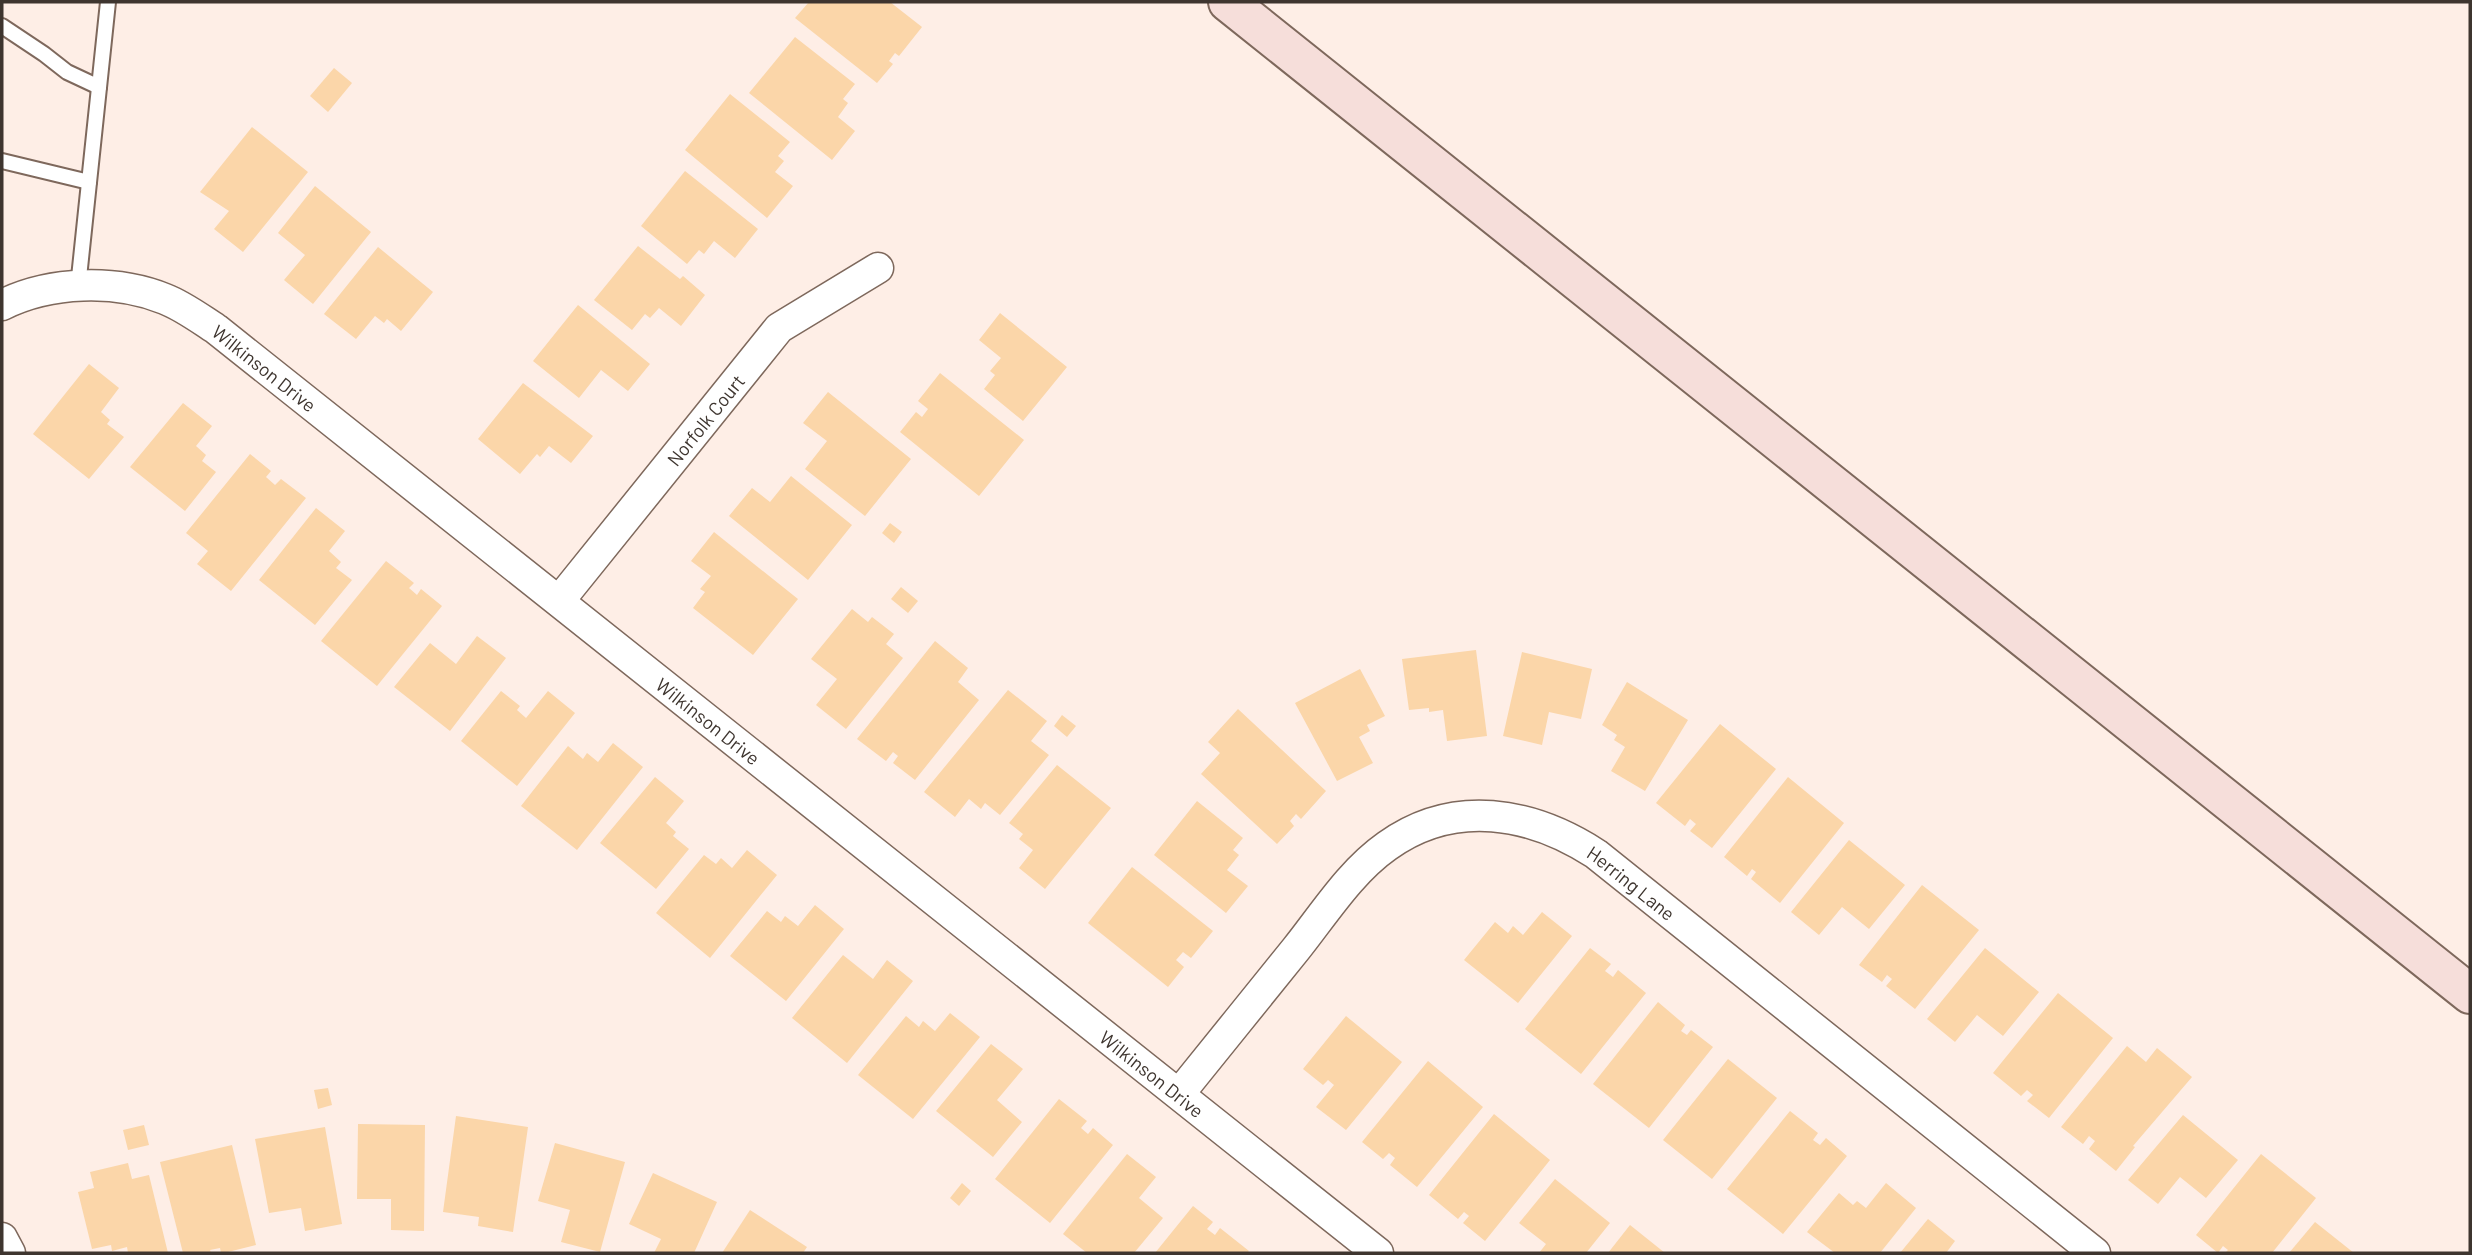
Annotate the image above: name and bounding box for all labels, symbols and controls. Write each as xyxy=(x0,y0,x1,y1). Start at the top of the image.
street label: Wilkinson Drive xyxy=(208,319,321,416)
street label: Norfolk Court xyxy=(662,369,749,470)
street label: Wilkinson Drive xyxy=(652,672,765,769)
street label: Herring Lane xyxy=(1583,840,1680,925)
street label: Wilkinson Drive xyxy=(1096,1025,1209,1122)

